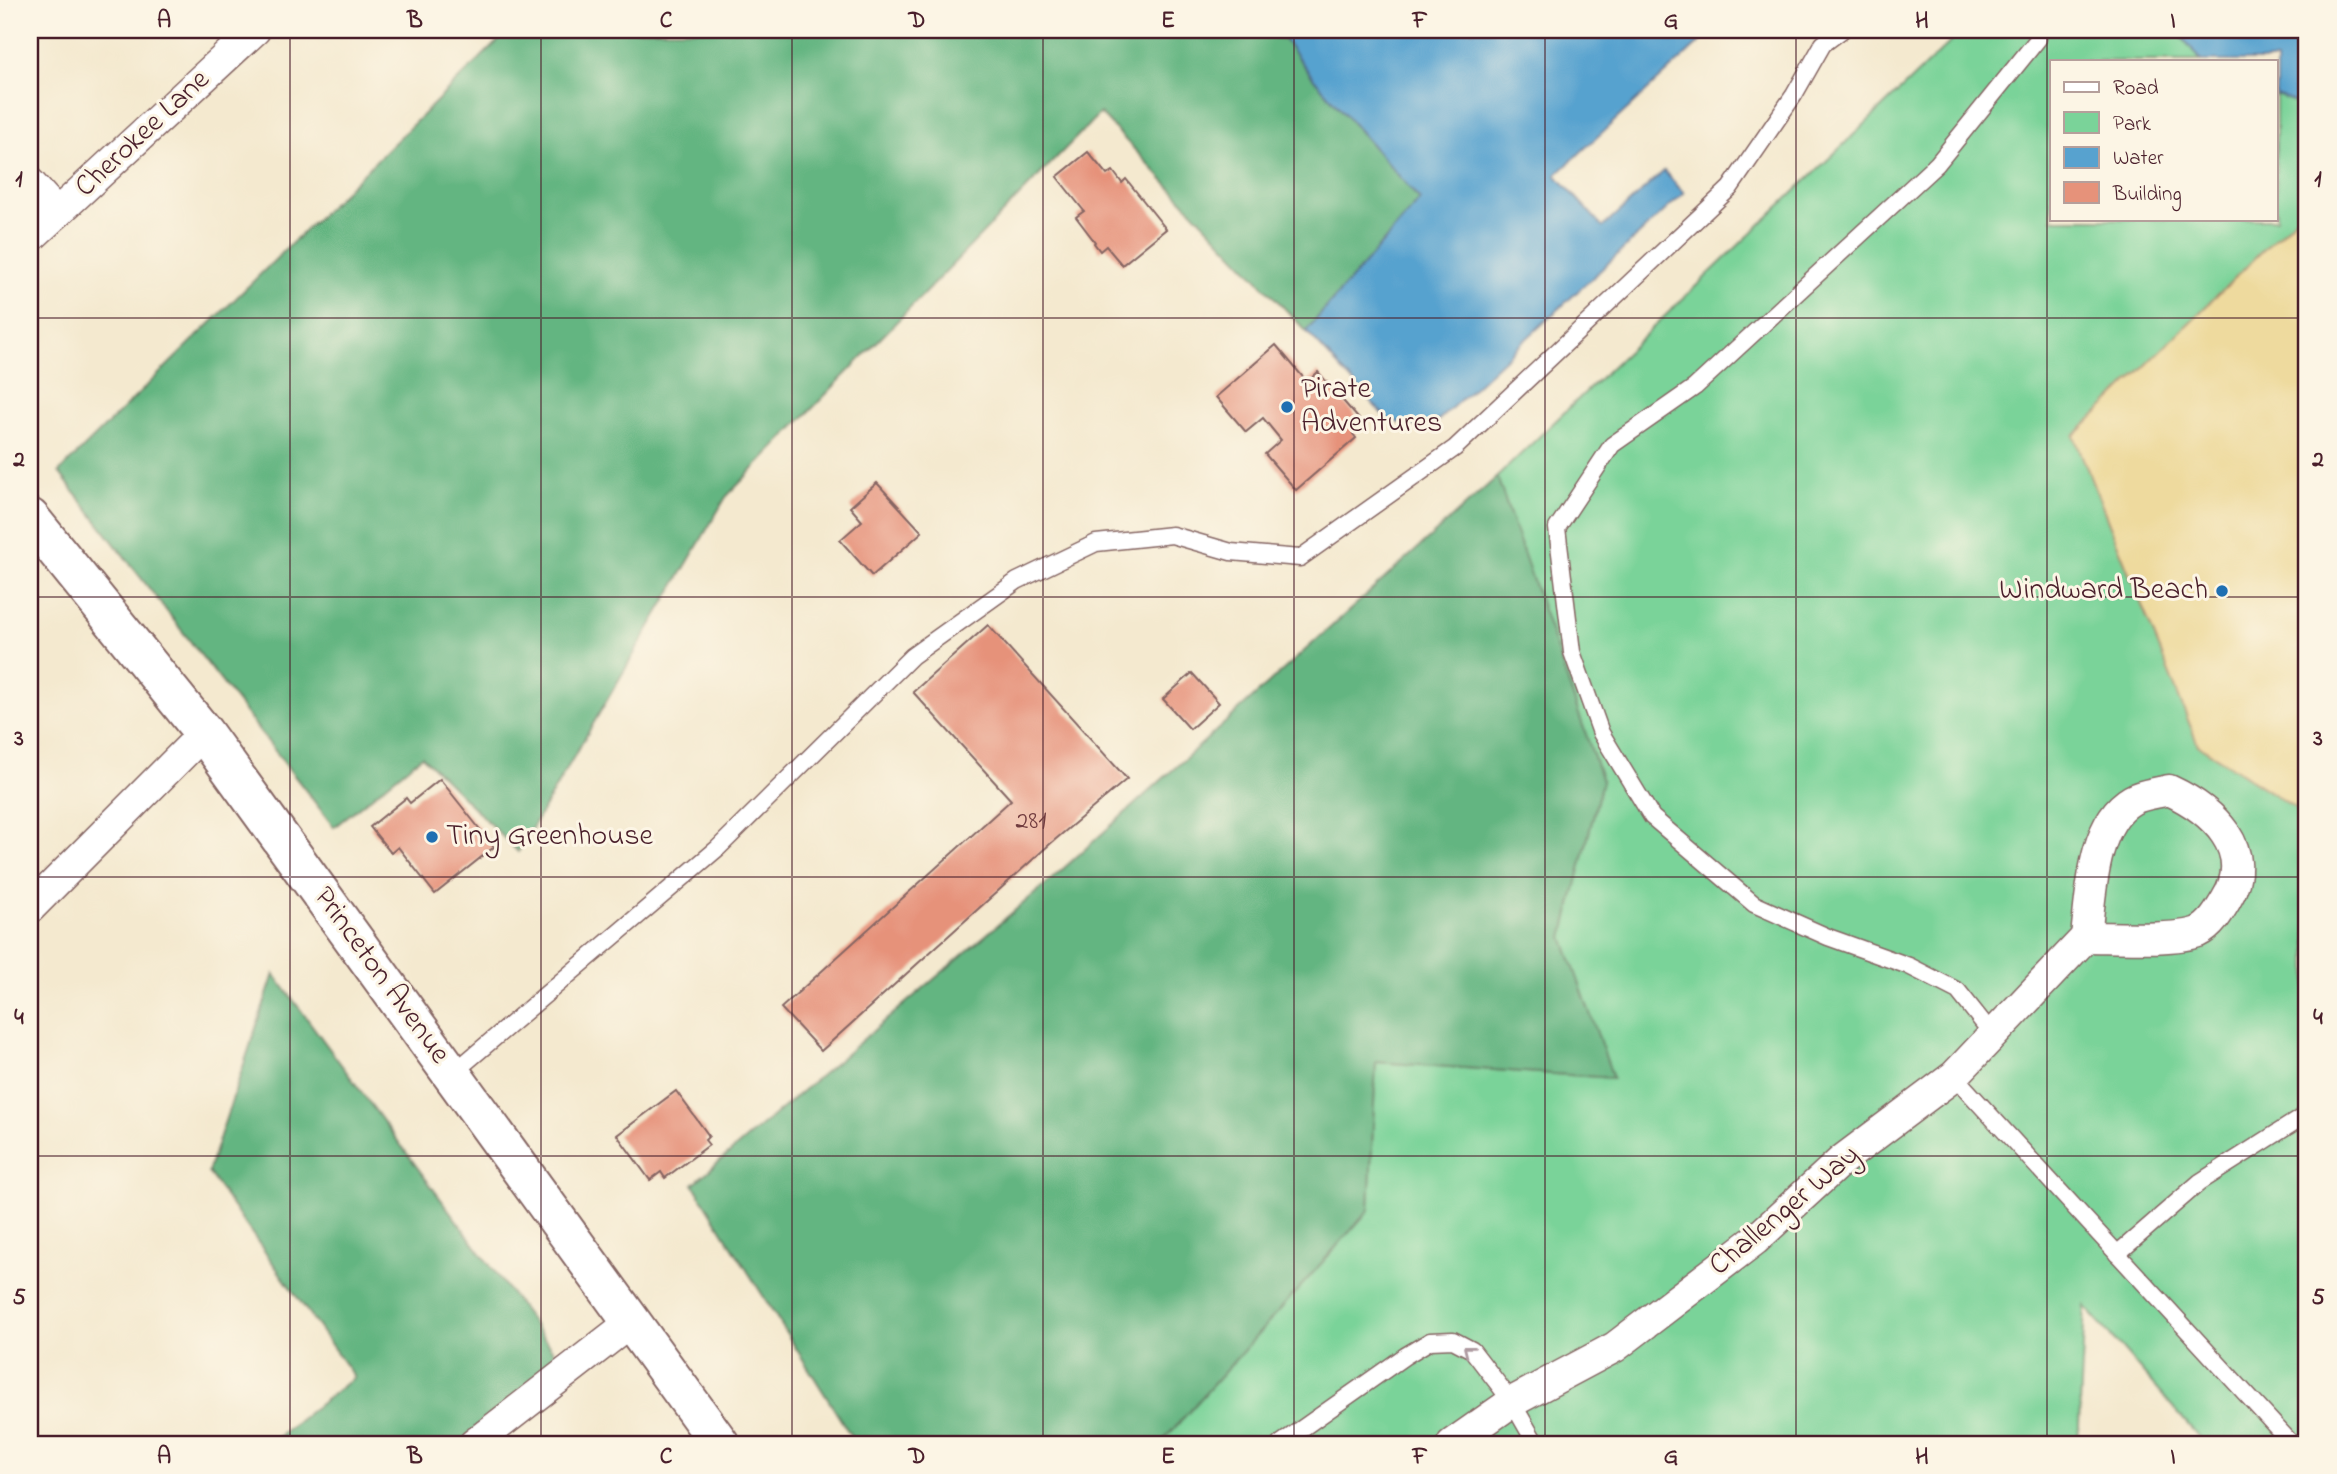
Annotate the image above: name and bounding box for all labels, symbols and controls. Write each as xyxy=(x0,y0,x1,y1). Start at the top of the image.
text: A xyxy=(157,5,171,38)
text: B xyxy=(406,5,423,38)
text: C xyxy=(660,5,673,38)
text: D xyxy=(908,5,925,38)
text: E xyxy=(1161,5,1175,38)
text: F xyxy=(1412,5,1428,38)
text: G xyxy=(1664,5,1678,38)
text: H xyxy=(1915,5,1929,38)
text: I xyxy=(2170,5,2176,38)
street label: Cherokee Lane xyxy=(65,59,221,208)
legend xyxy=(2050,60,2278,220)
text: Road xyxy=(2113,74,2159,104)
text: Park xyxy=(2113,110,2152,140)
text: Water xyxy=(2113,144,2164,174)
text: 1 xyxy=(15,164,23,197)
text: 1 xyxy=(2314,164,2322,197)
text: Building xyxy=(2112,180,2182,212)
place label: Pirate Adventures xyxy=(1301,368,1442,446)
marker: Pirate Adventures xyxy=(1279,399,1295,415)
text: 2 xyxy=(12,444,25,477)
text: 2 xyxy=(2311,444,2324,477)
place label: Windward Beach xyxy=(1999,569,2208,613)
marker: Windward Beach xyxy=(2214,583,2230,599)
text: 3 xyxy=(13,723,24,756)
text: 3 xyxy=(2312,723,2323,756)
house number: 281 xyxy=(1016,803,1046,841)
place label: Tiny Greenhouse xyxy=(446,815,654,859)
marker: Tiny Greenhouse xyxy=(424,829,440,845)
street label: Princeton Avenue xyxy=(302,878,461,1074)
text: 4 xyxy=(14,1002,24,1035)
text: 4 xyxy=(2313,1002,2323,1035)
street label: Challenger Way xyxy=(1700,1135,1870,1287)
text: 5 xyxy=(12,1282,26,1315)
text: 5 xyxy=(2311,1282,2325,1315)
one-way arrow xyxy=(1464,1346,1476,1359)
text: A xyxy=(157,1441,171,1474)
text: B xyxy=(406,1441,423,1474)
text: C xyxy=(660,1441,673,1474)
text: D xyxy=(908,1441,925,1474)
text: E xyxy=(1161,1441,1175,1474)
text: F xyxy=(1412,1441,1428,1474)
text: G xyxy=(1664,1441,1678,1474)
text: H xyxy=(1915,1441,1929,1474)
text: I xyxy=(2170,1441,2176,1474)

